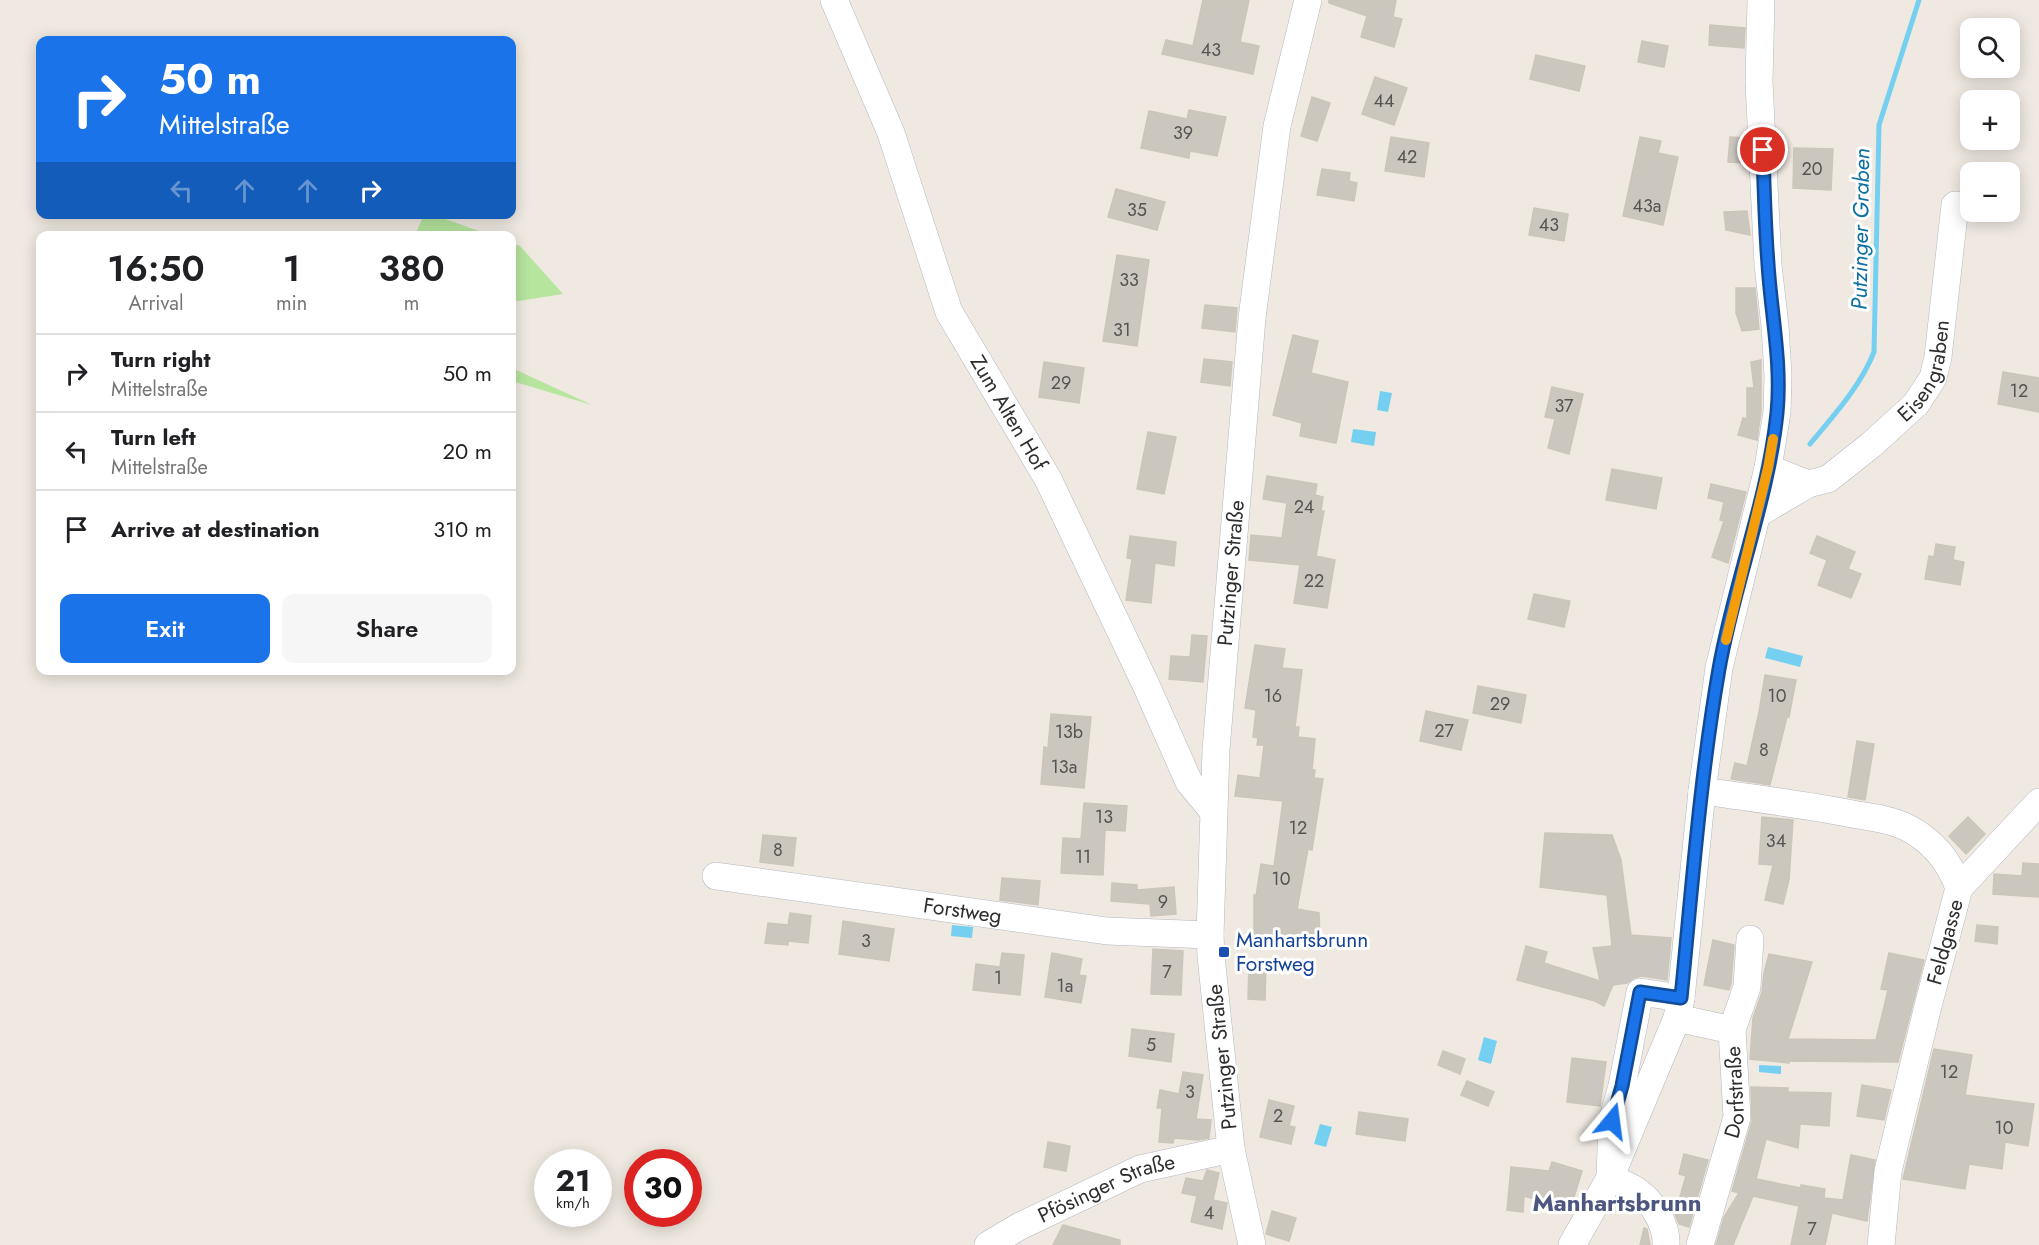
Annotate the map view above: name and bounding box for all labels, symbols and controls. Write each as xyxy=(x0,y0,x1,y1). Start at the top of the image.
map controls xyxy=(1960,18,2020,222)
button: search xyxy=(1960,18,2020,78)
house number: 43 xyxy=(1201,37,1221,63)
text: 50 m xyxy=(159,49,261,110)
icon: right xyxy=(60,60,138,138)
house number: 44 xyxy=(1374,88,1395,114)
button: + xyxy=(1960,90,2020,150)
text: Mittelstraße xyxy=(159,105,290,144)
house number: 39 xyxy=(1173,120,1193,146)
pin xyxy=(1737,124,1788,175)
icon: arrive xyxy=(1746,133,1779,166)
house number: 42 xyxy=(1397,144,1417,170)
water label: Putzinger Graben xyxy=(1843,148,1877,310)
house number: 20 xyxy=(1801,156,1823,182)
button: − xyxy=(1960,162,2020,222)
icon: left xyxy=(165,174,198,207)
icon: ahead xyxy=(228,174,261,207)
icon: ahead xyxy=(291,174,324,207)
icon: right xyxy=(354,174,387,207)
house number: 43a xyxy=(1633,193,1661,219)
house number: 35 xyxy=(1127,197,1147,223)
house number: 43 xyxy=(1539,212,1559,238)
text: 16:50 xyxy=(107,242,205,294)
text: 1 xyxy=(283,242,300,294)
text: 380 xyxy=(378,242,445,294)
house number: 33 xyxy=(1119,267,1139,293)
text: Arrival xyxy=(128,289,184,318)
text: min xyxy=(276,289,307,318)
text: m xyxy=(404,289,419,318)
house number: 31 xyxy=(1113,317,1131,343)
street label: Eisengraben xyxy=(1891,318,1957,429)
text: Turn right xyxy=(111,343,211,375)
street label: Zum Alten Hof xyxy=(963,350,1055,477)
icon: right xyxy=(60,357,93,390)
text: 50 m xyxy=(443,357,492,389)
house number: 29 xyxy=(1051,370,1071,396)
text: Mittelstraße xyxy=(111,375,208,404)
house number: 12 xyxy=(2010,378,2028,404)
house number: 37 xyxy=(1554,393,1574,419)
text: Turn left xyxy=(111,421,196,453)
icon: left xyxy=(60,435,93,468)
text: 20 m xyxy=(443,435,492,467)
text: Mittelstraße xyxy=(111,453,208,482)
house number: 24 xyxy=(1294,494,1314,520)
street label: Putzinger Straße xyxy=(1210,499,1252,647)
icon: arrive xyxy=(60,513,93,546)
text: Arrive at destination xyxy=(111,513,320,545)
text: 310 m xyxy=(433,513,492,545)
house number: 22 xyxy=(1304,568,1324,594)
button: Exit xyxy=(60,594,270,663)
button: Share xyxy=(282,594,492,663)
house number: 16 xyxy=(1264,683,1282,709)
house number: 10 xyxy=(1768,683,1787,709)
house number: 29 xyxy=(1490,691,1510,717)
house number: 27 xyxy=(1434,718,1454,744)
house number: 13b xyxy=(1055,719,1083,745)
house number: 8 xyxy=(1759,737,1769,763)
house number: 13a xyxy=(1051,754,1077,780)
house number: 13 xyxy=(1095,804,1113,830)
house number: 12 xyxy=(1289,815,1307,841)
house number: 34 xyxy=(1766,828,1786,854)
house number: 8 xyxy=(773,837,783,863)
house number: 11 xyxy=(1075,844,1091,870)
house number: 10 xyxy=(1272,866,1291,892)
house number: 9 xyxy=(1158,889,1168,915)
street label: Forstweg xyxy=(921,890,1004,931)
street label: Feldgasse xyxy=(1919,896,1971,988)
place label: Manhartsbrunn Forstweg xyxy=(1236,925,1368,979)
house number: 3 xyxy=(861,928,871,954)
marker: Manhartsbrunn Forstweg xyxy=(1217,945,1231,959)
house number: 7 xyxy=(1162,959,1172,985)
house number: 1 xyxy=(994,965,1002,991)
house number: 1a xyxy=(1057,973,1073,999)
street label: Putzinger Straße xyxy=(1199,983,1245,1131)
house number: 5 xyxy=(1146,1032,1156,1058)
street label: Dorfstraße xyxy=(1717,1045,1753,1142)
house number: 12 xyxy=(1940,1059,1958,1085)
house number: 3 xyxy=(1185,1079,1195,1105)
position arrow xyxy=(1580,1089,1644,1153)
house number: 2 xyxy=(1273,1103,1283,1129)
house number: 10 xyxy=(1995,1115,2014,1141)
street label: Pfösinger Straße xyxy=(1033,1147,1178,1230)
speed limit sign: 30 xyxy=(624,1149,702,1227)
text: 21 xyxy=(556,1159,590,1202)
district label: Manhartsbrunn xyxy=(1532,1185,1702,1220)
text: km/h xyxy=(556,1192,590,1214)
house number: 4 xyxy=(1204,1200,1214,1226)
house number: 7 xyxy=(1807,1216,1817,1242)

